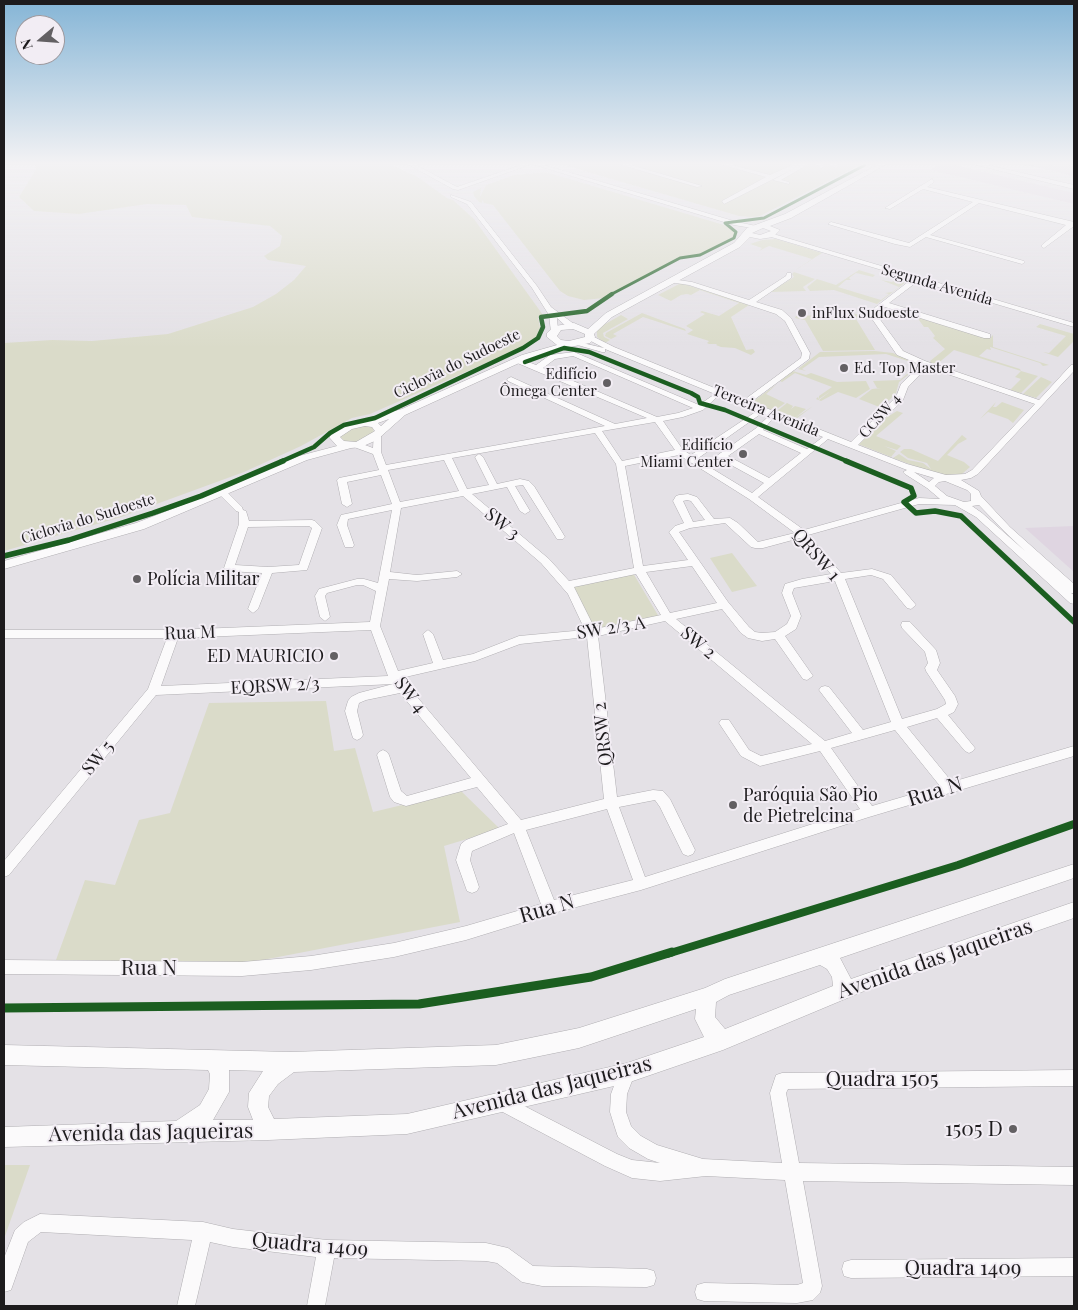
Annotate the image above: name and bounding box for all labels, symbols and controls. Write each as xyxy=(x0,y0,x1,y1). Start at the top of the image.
north arrow xyxy=(15,15,65,65)
text: N xyxy=(16,37,37,52)
street label: Segunda Avenida xyxy=(879,261,995,309)
place label: inFlux Sudoeste xyxy=(812,304,919,322)
marker: inFlux Sudoeste xyxy=(796,307,808,319)
street label: Ciclovia do Sudoeste xyxy=(391,325,523,403)
place label: Ed. Top Master xyxy=(854,359,955,377)
marker: Ed. Top Master xyxy=(838,362,850,374)
place label: Edifício Ômega Center xyxy=(500,365,597,400)
marker: Edifício Ômega Center xyxy=(601,377,613,389)
street label: Terceira Avenida xyxy=(710,381,822,441)
street label: CCSW 4 xyxy=(855,390,905,442)
place label: Edifício Miami Center xyxy=(640,436,733,471)
marker: Edifício Miami Center xyxy=(737,448,749,460)
street label: Ciclovia do Sudoeste xyxy=(19,490,157,548)
street label: SW 3 xyxy=(480,503,524,545)
street label: QRSW 1 xyxy=(788,525,844,585)
place label: Polícia Militar xyxy=(147,568,260,590)
marker: Polícia Militar xyxy=(131,573,143,585)
street label: SW 2/3 A xyxy=(575,612,647,644)
street label: Rua M xyxy=(164,621,216,645)
street label: SW 2 xyxy=(676,622,720,664)
place label: ED MAURICIO xyxy=(207,645,324,667)
marker: ED MAURICIO xyxy=(328,650,340,662)
street label: EQRSW 2/3 xyxy=(230,673,320,699)
street label: SW 4 xyxy=(390,673,430,717)
street label: QRSW 2 xyxy=(589,701,617,767)
street label: SW 5 xyxy=(78,737,118,779)
street label: Rua N xyxy=(904,772,966,812)
place label: Paróquia São Pio de Pietrelcina xyxy=(743,784,878,826)
marker: Paróquia São Pio de Pietrelcina xyxy=(727,799,739,811)
street label: Rua N xyxy=(516,889,578,929)
street label: Avenida das Jaqueiras xyxy=(834,914,1036,1004)
street label: Rua N xyxy=(121,955,177,981)
street label: Avenida das Jaqueiras xyxy=(450,1051,654,1125)
street label: Quadra 1505 xyxy=(825,1066,939,1092)
place label: 1505 D xyxy=(945,1116,1003,1142)
street label: Avenida das Jaqueiras xyxy=(48,1119,254,1147)
marker: 1505 D xyxy=(1007,1123,1019,1135)
street label: Quadra 1409 xyxy=(251,1227,369,1263)
street label: Quadra 1409 xyxy=(905,1255,1021,1281)

